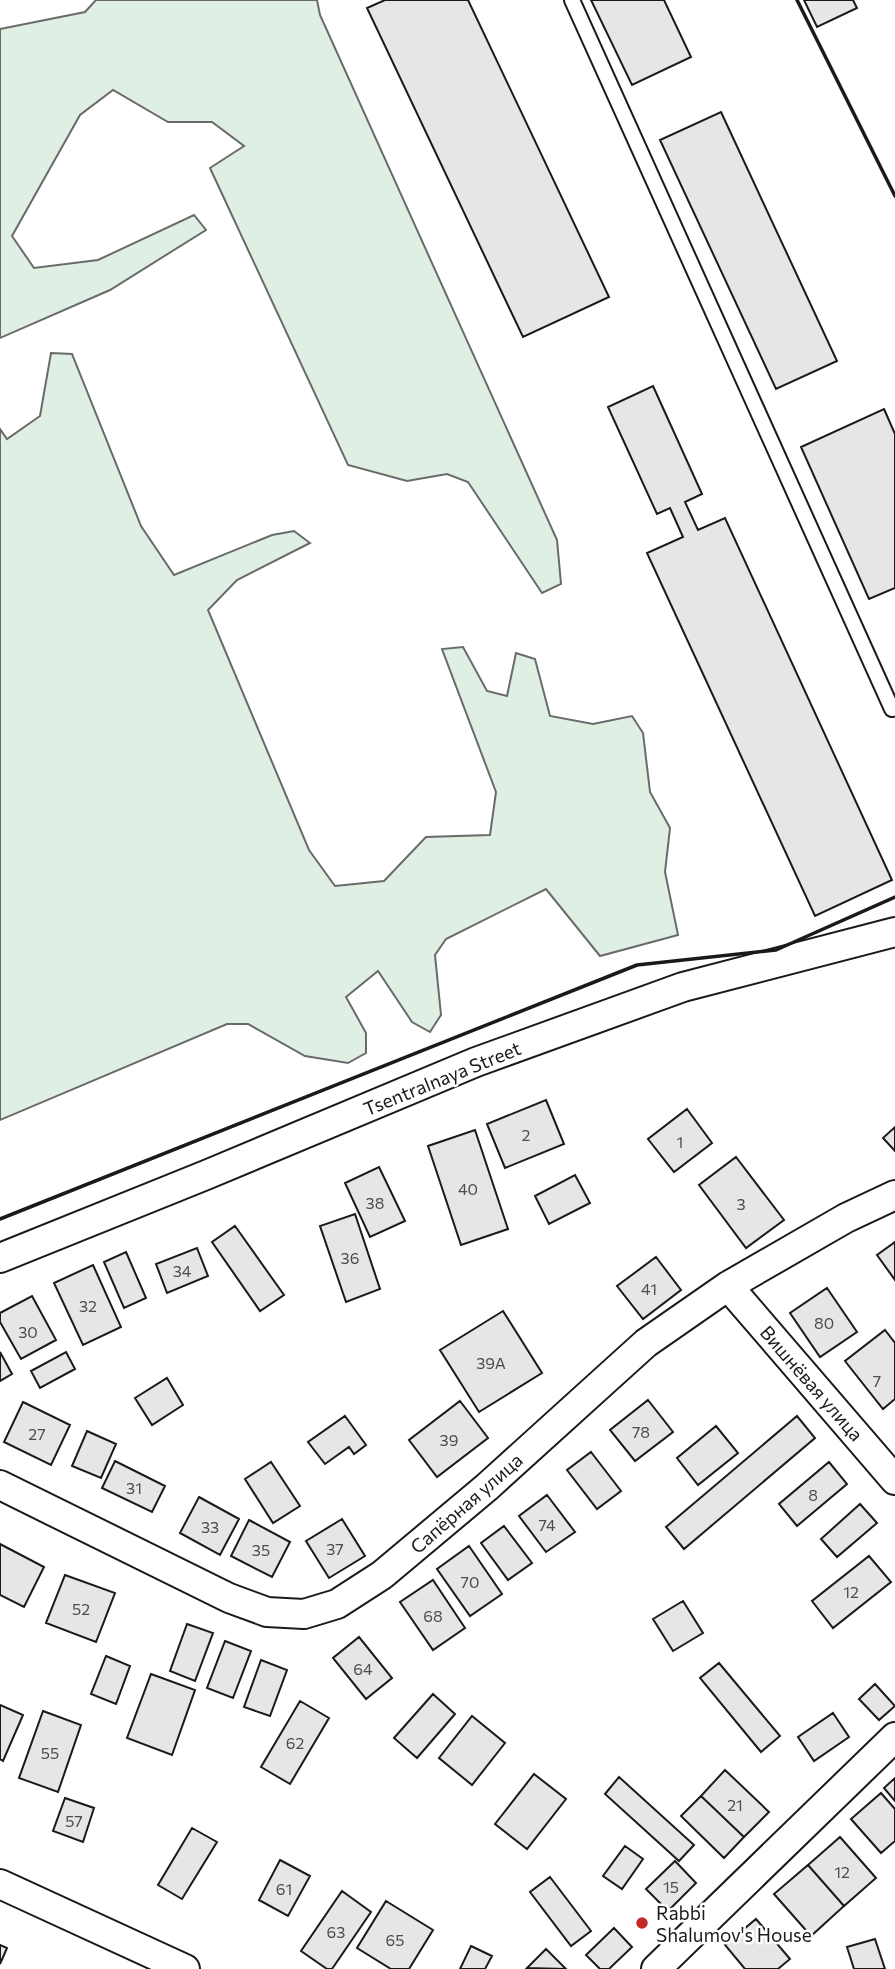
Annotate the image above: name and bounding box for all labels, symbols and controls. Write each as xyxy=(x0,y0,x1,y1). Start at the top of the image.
street label: Tsentralnaya Street xyxy=(360,1036,524,1120)
house number: 2 xyxy=(522,1125,531,1144)
house number: 1 xyxy=(677,1132,683,1151)
house number: 40 xyxy=(458,1179,478,1198)
house number: 38 xyxy=(366,1193,384,1212)
house number: 3 xyxy=(736,1194,746,1213)
house number: 36 xyxy=(341,1248,359,1267)
house number: 34 xyxy=(173,1261,192,1280)
house number: 41 xyxy=(641,1279,657,1298)
house number: 32 xyxy=(79,1296,97,1315)
house number: 80 xyxy=(814,1313,834,1332)
street label: Вишнёвая улица xyxy=(756,1321,868,1445)
house number: 30 xyxy=(18,1322,38,1341)
house number: 39А xyxy=(476,1353,506,1372)
house number: 7 xyxy=(873,1371,881,1390)
house number: 78 xyxy=(632,1422,650,1441)
house number: 27 xyxy=(28,1424,46,1443)
house number: 39 xyxy=(440,1430,458,1449)
street label: Сапёрная улица xyxy=(405,1448,527,1558)
house number: 31 xyxy=(126,1478,142,1497)
house number: 8 xyxy=(808,1485,818,1504)
house number: 74 xyxy=(538,1515,556,1534)
house number: 33 xyxy=(201,1517,219,1536)
house number: 37 xyxy=(326,1539,344,1558)
house number: 35 xyxy=(252,1540,270,1559)
house number: 70 xyxy=(461,1572,479,1591)
house number: 12 xyxy=(843,1582,859,1601)
house number: 52 xyxy=(72,1599,90,1618)
house number: 68 xyxy=(423,1606,443,1625)
house number: 64 xyxy=(353,1659,373,1678)
house number: 62 xyxy=(286,1733,304,1752)
house number: 55 xyxy=(41,1743,59,1762)
house number: 21 xyxy=(727,1795,743,1814)
house number: 57 xyxy=(65,1811,83,1830)
house number: 12 xyxy=(834,1862,850,1881)
house number: 15 xyxy=(663,1877,679,1896)
house number: 61 xyxy=(276,1879,292,1898)
place label: Rabbi Shalumov's House xyxy=(656,1901,812,1946)
marker: Rabbi Shalumov's House xyxy=(634,1915,650,1931)
house number: 63 xyxy=(327,1922,345,1941)
house number: 65 xyxy=(386,1930,404,1949)

